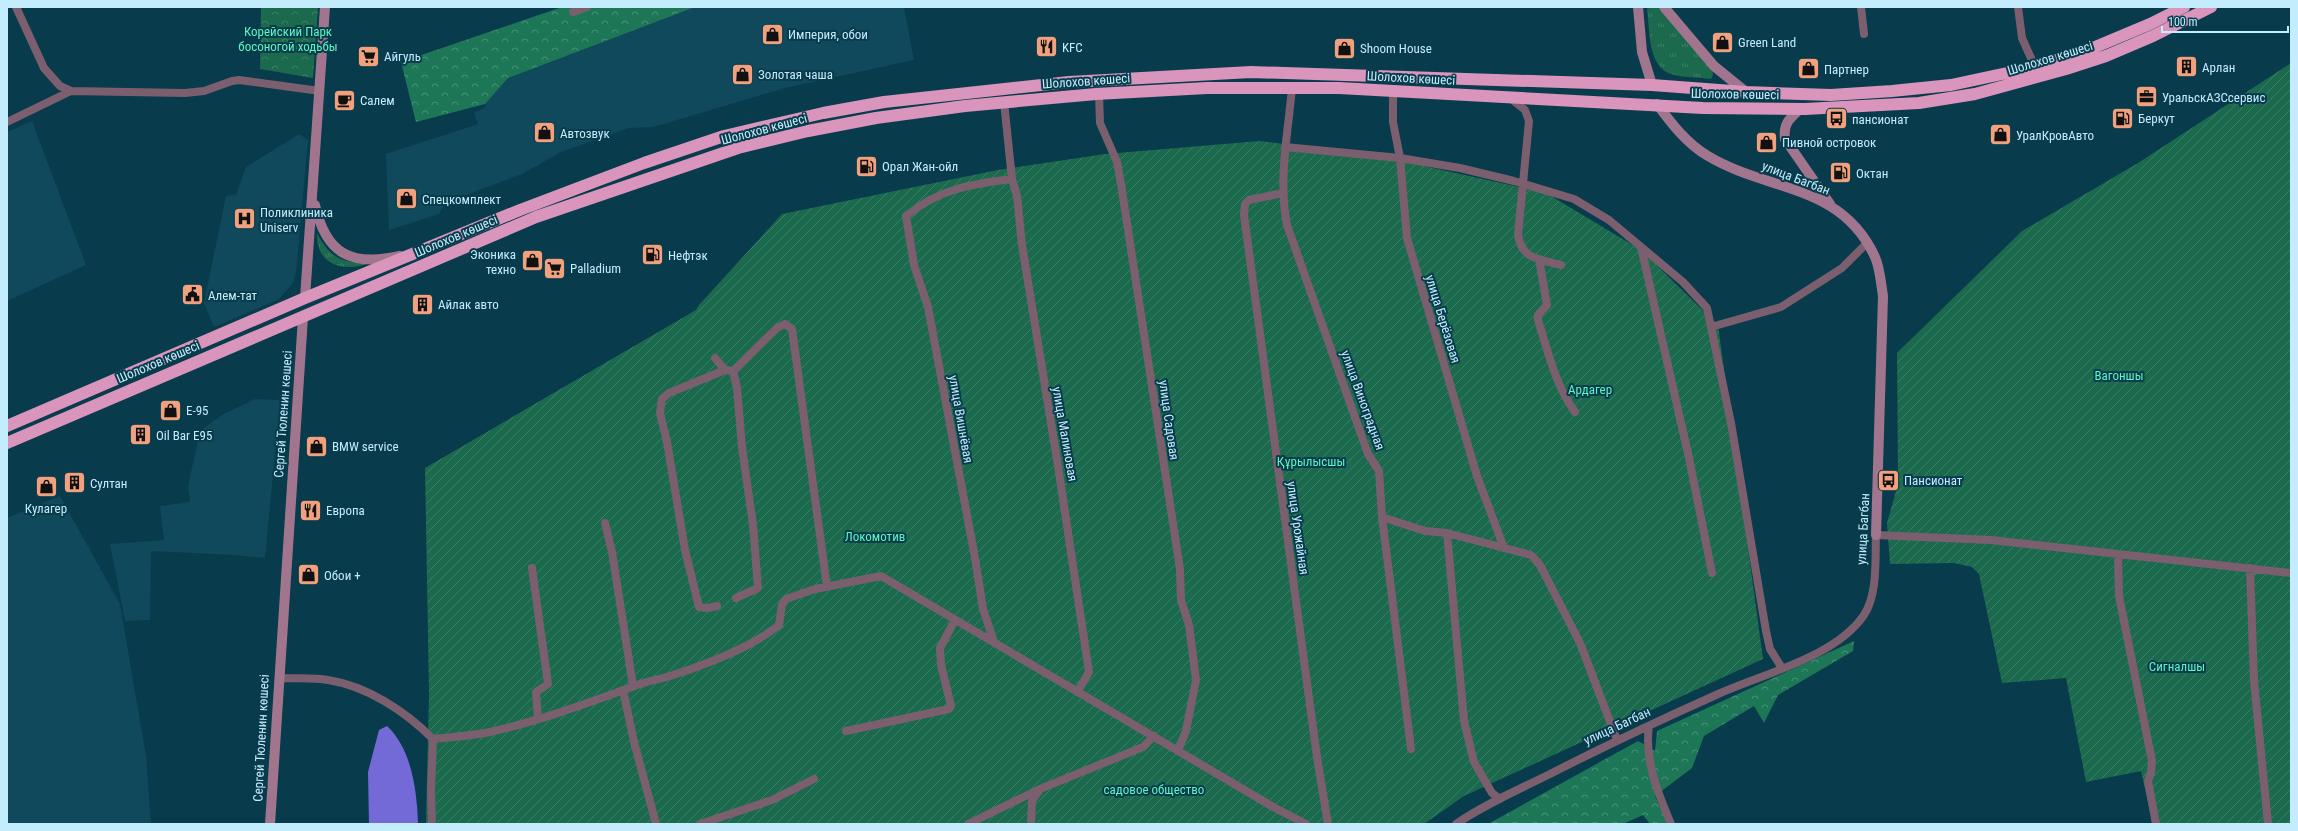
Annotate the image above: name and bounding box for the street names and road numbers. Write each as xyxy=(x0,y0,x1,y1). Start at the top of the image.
street label: Шолохов көшесі xyxy=(2005,38,2095,78)
street label: Шолохов көшесі xyxy=(1366,68,1456,88)
street label: Шолохов көшесі xyxy=(1041,70,1131,92)
street label: Шолохов көшесі xyxy=(1691,86,1779,102)
street label: Шолохов көшесі xyxy=(719,110,809,148)
street label: улица Багбан xyxy=(1760,158,1832,198)
street label: Шолохов көшесі xyxy=(412,212,500,260)
street label: улица Берёзовая xyxy=(1422,273,1464,365)
street label: Шолохов көшесі xyxy=(114,338,202,386)
street label: улица Виноградная xyxy=(1338,348,1388,452)
street label: Сергей Тюленин көшесі xyxy=(271,350,295,478)
street label: улица Вишнёвая xyxy=(946,374,976,464)
street label: улица Садовая xyxy=(1156,379,1182,461)
street label: улица Малиновая xyxy=(1049,385,1081,483)
street label: улица Урожайная xyxy=(1284,480,1312,576)
street label: улица Багбан xyxy=(1854,493,1872,565)
street label: Сергей Тюленин көшесі xyxy=(250,674,272,802)
street label: улица Багбан xyxy=(1581,704,1653,748)

